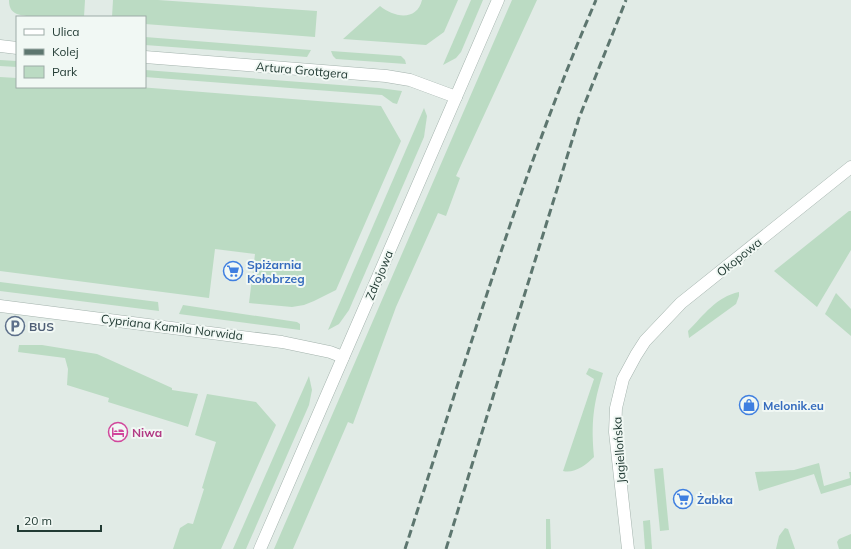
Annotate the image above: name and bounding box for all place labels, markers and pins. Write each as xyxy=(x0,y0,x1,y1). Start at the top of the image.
place label: Spiżarnia Kołobrzeg xyxy=(247,257,305,286)
supermarket icon: Spiżarnia Kołobrzeg xyxy=(222,260,244,282)
parking icon: BUS xyxy=(4,315,26,337)
place label: BUS xyxy=(29,319,54,334)
shop icon: Melonik.eu xyxy=(738,394,760,416)
place label: Melonik.eu xyxy=(763,398,824,413)
hotel icon: Niwa xyxy=(107,421,129,443)
place label: Niwa xyxy=(132,425,162,440)
supermarket icon: Żabka xyxy=(672,488,694,510)
place label: Żabka xyxy=(697,492,733,507)

